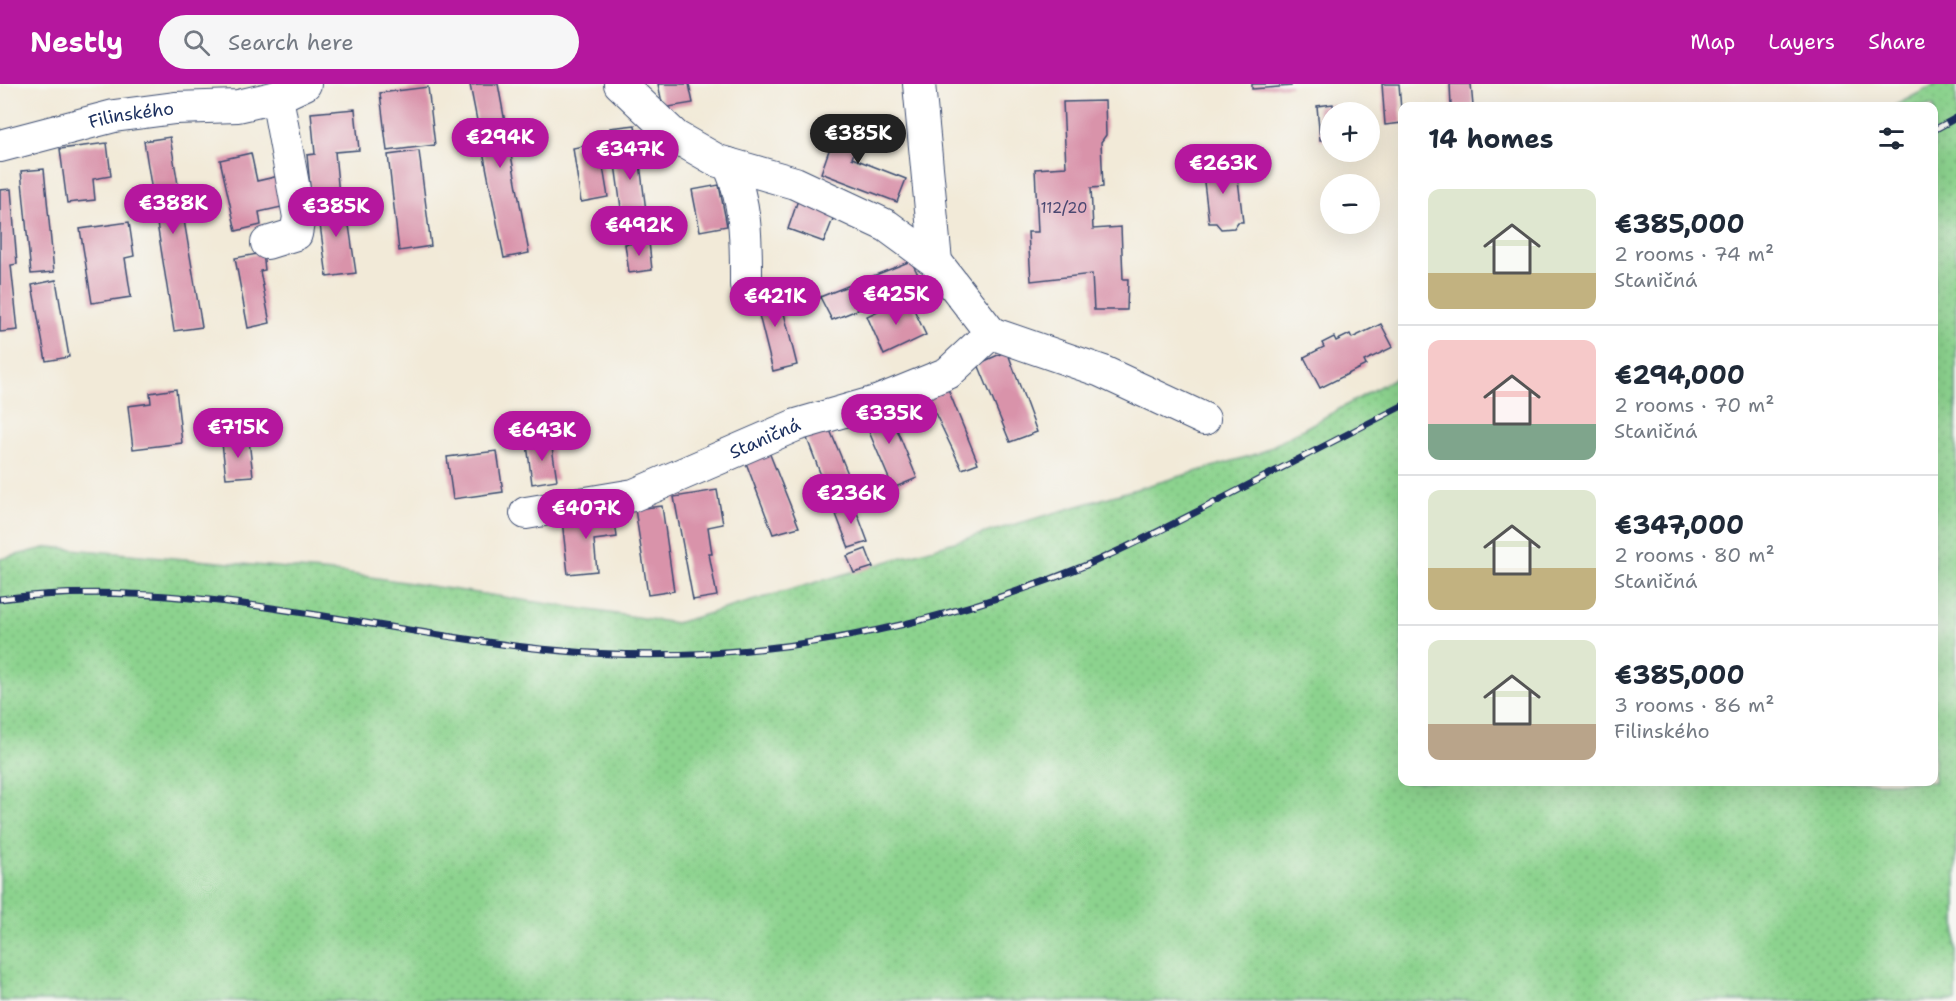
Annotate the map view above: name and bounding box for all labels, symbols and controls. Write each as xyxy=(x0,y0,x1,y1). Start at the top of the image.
search box xyxy=(159,15,579,69)
text: Nestly xyxy=(30,23,123,61)
icon: search xyxy=(180,26,213,59)
text: Search here xyxy=(228,28,354,57)
text: Map xyxy=(1690,28,1735,56)
text: Layers xyxy=(1768,28,1835,56)
text: Share xyxy=(1868,28,1926,56)
street label: Filinského xyxy=(86,96,175,134)
map controls xyxy=(1320,102,1380,234)
button: + xyxy=(1320,102,1380,162)
pin: €385K xyxy=(816,114,900,165)
pin: €294K xyxy=(458,118,542,169)
text: €385K xyxy=(824,120,892,146)
text: 14 homes xyxy=(1428,121,1554,156)
icon: filters xyxy=(1875,122,1908,155)
text: €294K xyxy=(466,124,534,150)
pin: €347K xyxy=(588,130,672,181)
text: €347K xyxy=(596,136,664,162)
pin: €263K xyxy=(1181,144,1265,195)
text: €263K xyxy=(1189,150,1257,176)
button: − xyxy=(1320,174,1380,234)
pin: €388K xyxy=(131,184,215,235)
pin: €385K xyxy=(294,187,378,238)
text: €388K xyxy=(138,190,208,216)
text: €385K xyxy=(302,193,370,219)
house number: 112/20 xyxy=(1040,198,1088,218)
pin: €492K xyxy=(597,206,681,257)
text: €385,000 xyxy=(1614,206,1745,241)
text: €492K xyxy=(605,212,673,238)
icon: home xyxy=(1476,213,1548,285)
text: 2 rooms · 74 m² xyxy=(1614,241,1774,267)
text: Staničná xyxy=(1614,267,1697,293)
pin: €425K xyxy=(854,275,938,326)
pin: €421K xyxy=(733,277,817,328)
text: €425K xyxy=(863,281,929,307)
text: €421K xyxy=(744,283,806,309)
text: €294,000 xyxy=(1614,357,1745,392)
icon: home xyxy=(1476,364,1548,436)
text: 2 rooms · 70 m² xyxy=(1614,392,1775,418)
pin: €335K xyxy=(847,394,931,445)
text: €335K xyxy=(855,400,923,426)
pin: €715K xyxy=(196,408,280,459)
pin: €643K xyxy=(500,411,584,462)
street label: Staničná xyxy=(726,413,804,464)
text: €715K xyxy=(207,414,269,440)
text: €643K xyxy=(508,417,576,443)
text: Staničná xyxy=(1614,418,1697,444)
pin: €236K xyxy=(809,474,893,525)
text: €236K xyxy=(816,480,886,506)
pin: €407K xyxy=(544,489,628,540)
text: €407K xyxy=(551,495,621,521)
text: €347,000 xyxy=(1614,507,1744,542)
icon: home xyxy=(1476,514,1548,586)
text: 2 rooms · 80 m² xyxy=(1614,542,1775,568)
text: Staničná xyxy=(1614,568,1697,594)
text: €385,000 xyxy=(1614,657,1745,692)
icon: home xyxy=(1476,664,1548,736)
text: 3 rooms · 86 m² xyxy=(1614,692,1774,718)
text: Filinského xyxy=(1614,718,1710,744)

